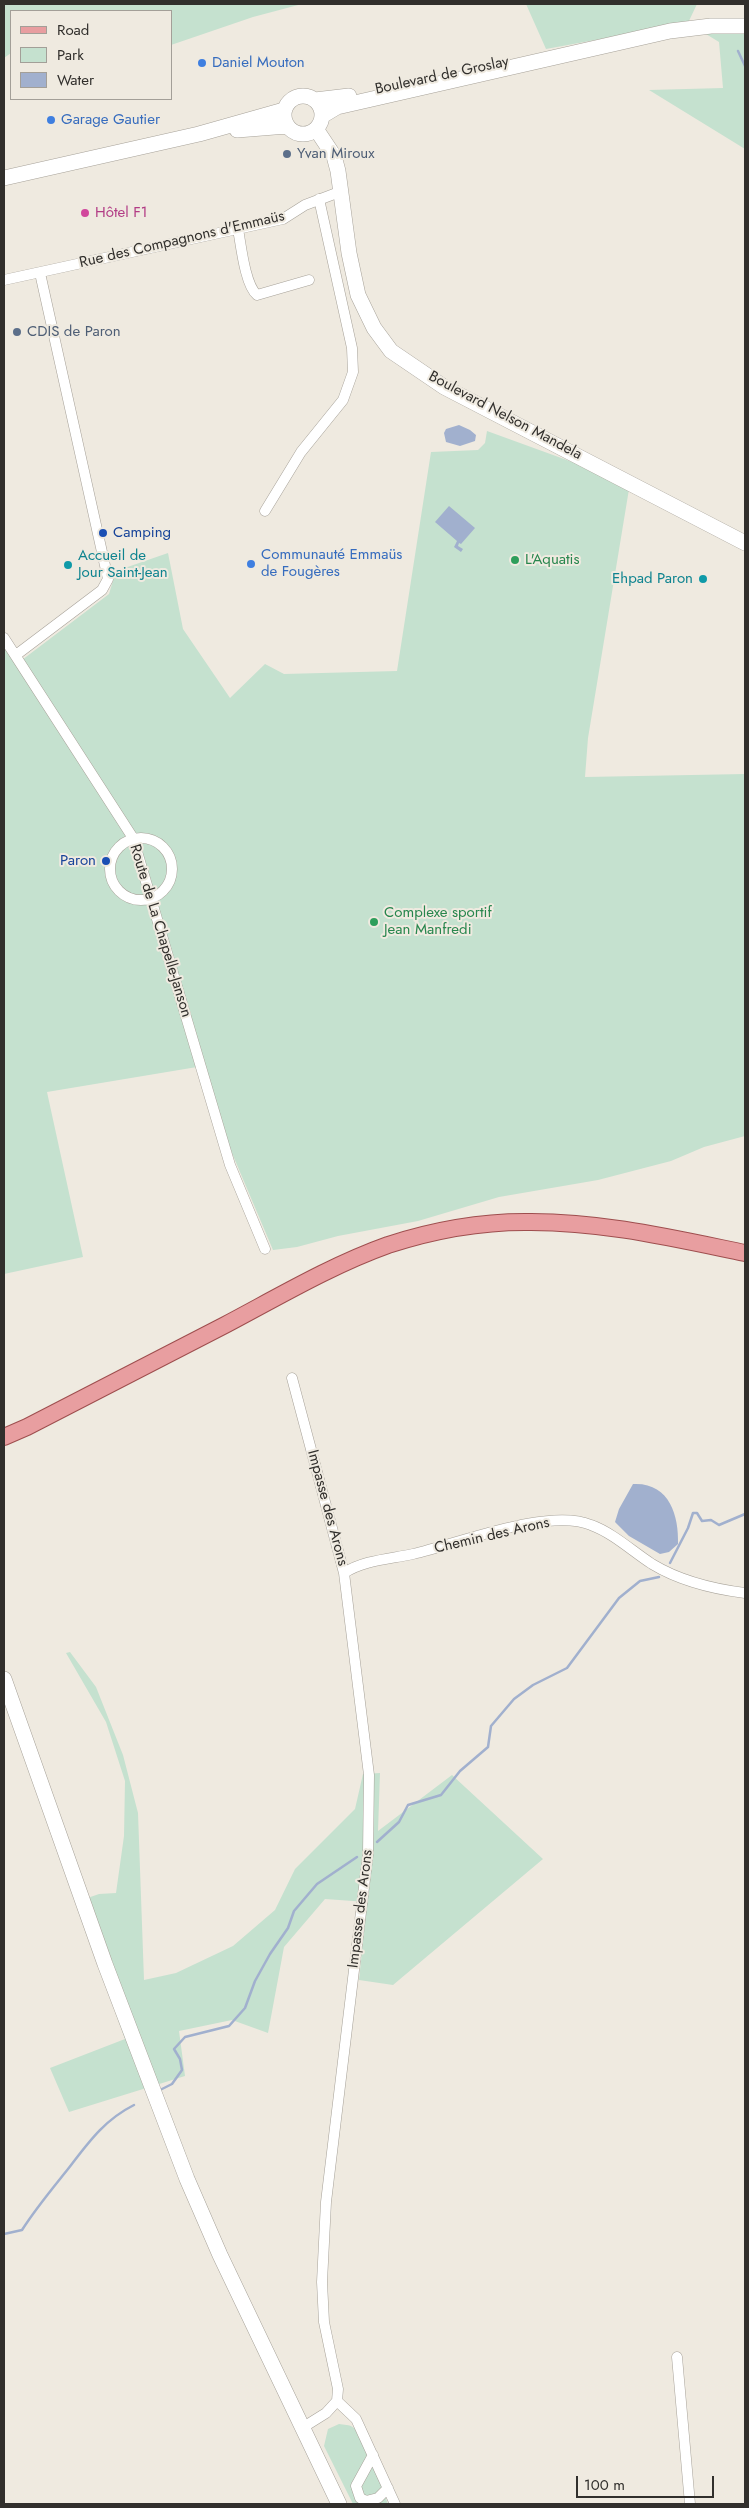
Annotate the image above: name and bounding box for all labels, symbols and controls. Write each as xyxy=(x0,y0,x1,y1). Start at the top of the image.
legend xyxy=(10,10,172,100)
text: Road xyxy=(57,19,89,41)
text: Park xyxy=(57,44,84,66)
street label: Boulevard de Groslay xyxy=(374,53,510,99)
place label: Daniel Mouton xyxy=(212,54,305,72)
marker: Daniel Mouton xyxy=(196,57,208,69)
text: Water xyxy=(57,69,94,91)
place label: Garage Gautier xyxy=(61,111,160,129)
marker: Garage Gautier xyxy=(45,114,57,126)
place label: Yvan Miroux xyxy=(297,145,374,163)
marker: Yvan Miroux xyxy=(281,148,293,160)
place label: Hôtel F1 xyxy=(95,204,147,222)
marker: Hôtel F1 xyxy=(79,207,91,219)
street label: Rue des Compagnons d'Emmaüs xyxy=(78,208,286,272)
place label: CDIS de Paron xyxy=(27,323,121,341)
marker: CDIS de Paron xyxy=(11,326,23,338)
street label: Boulevard Nelson Mandela xyxy=(425,368,585,464)
place label: Camping xyxy=(113,524,171,542)
marker: Camping xyxy=(97,527,109,539)
place label: Communauté Emmaüs de Fougères xyxy=(261,546,402,581)
place label: Accueil de Jour Saint-Jean xyxy=(78,547,168,582)
place label: L'Aquatis xyxy=(525,551,580,569)
marker: L'Aquatis xyxy=(509,554,521,566)
marker: Communauté Emmaüs de Fougères xyxy=(245,558,257,570)
marker: Accueil de Jour Saint-Jean xyxy=(62,559,74,571)
place label: Ehpad Paron xyxy=(612,570,693,588)
marker: Ehpad Paron xyxy=(697,573,709,585)
street label: Route de La Chapelle-Janson xyxy=(125,842,195,1020)
place label: Paron xyxy=(60,852,96,870)
marker: Paron xyxy=(100,855,112,867)
place label: Complexe sportif Jean Manfredi xyxy=(384,904,492,939)
marker: Complexe sportif Jean Manfredi xyxy=(368,916,380,928)
street label: Impasse des Arons xyxy=(303,1448,351,1568)
street label: Chemin des Arons xyxy=(433,1514,551,1558)
street label: Impasse des Arons xyxy=(345,1849,377,1969)
scale bar xyxy=(579,2466,716,2498)
text: 100 m xyxy=(584,2474,625,2496)

